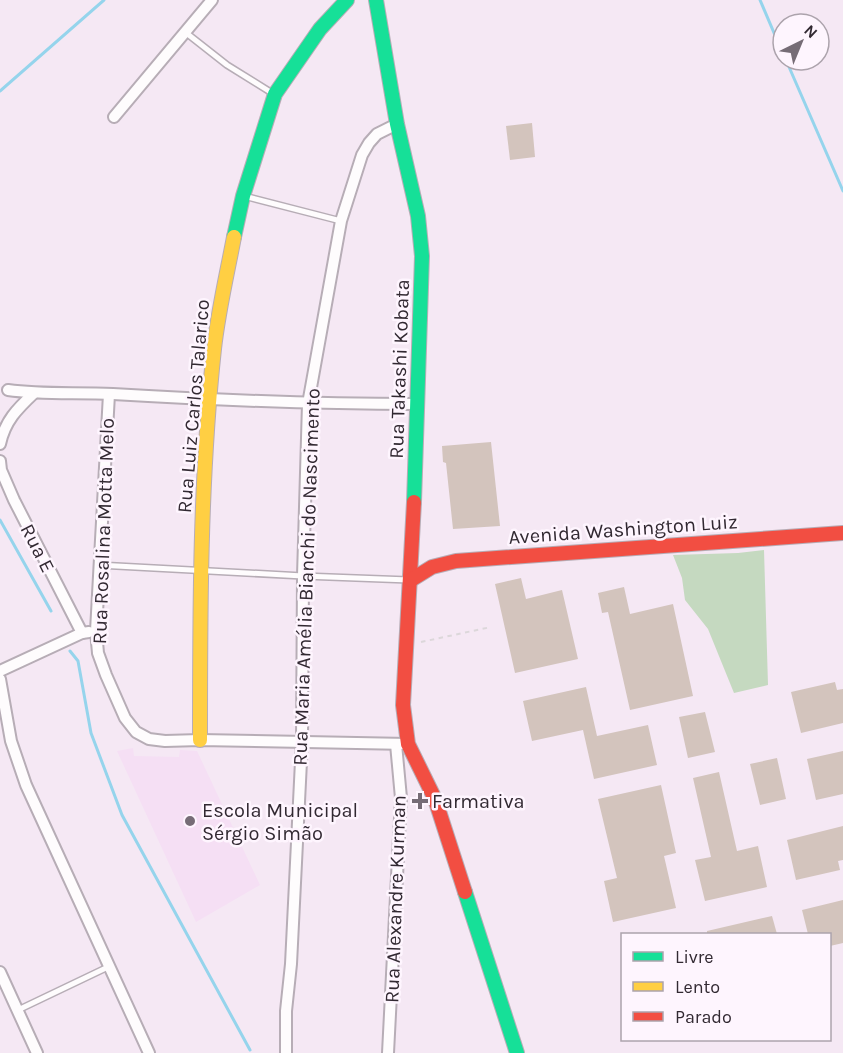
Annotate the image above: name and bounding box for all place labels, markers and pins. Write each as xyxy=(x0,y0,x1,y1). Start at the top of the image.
place label: Farmativa xyxy=(432,790,525,813)
marker: Farmativa xyxy=(413,794,427,808)
place label: Escola Municipal Sérgio Simão xyxy=(202,799,358,845)
marker: Escola Municipal Sérgio Simão xyxy=(183,814,197,828)

